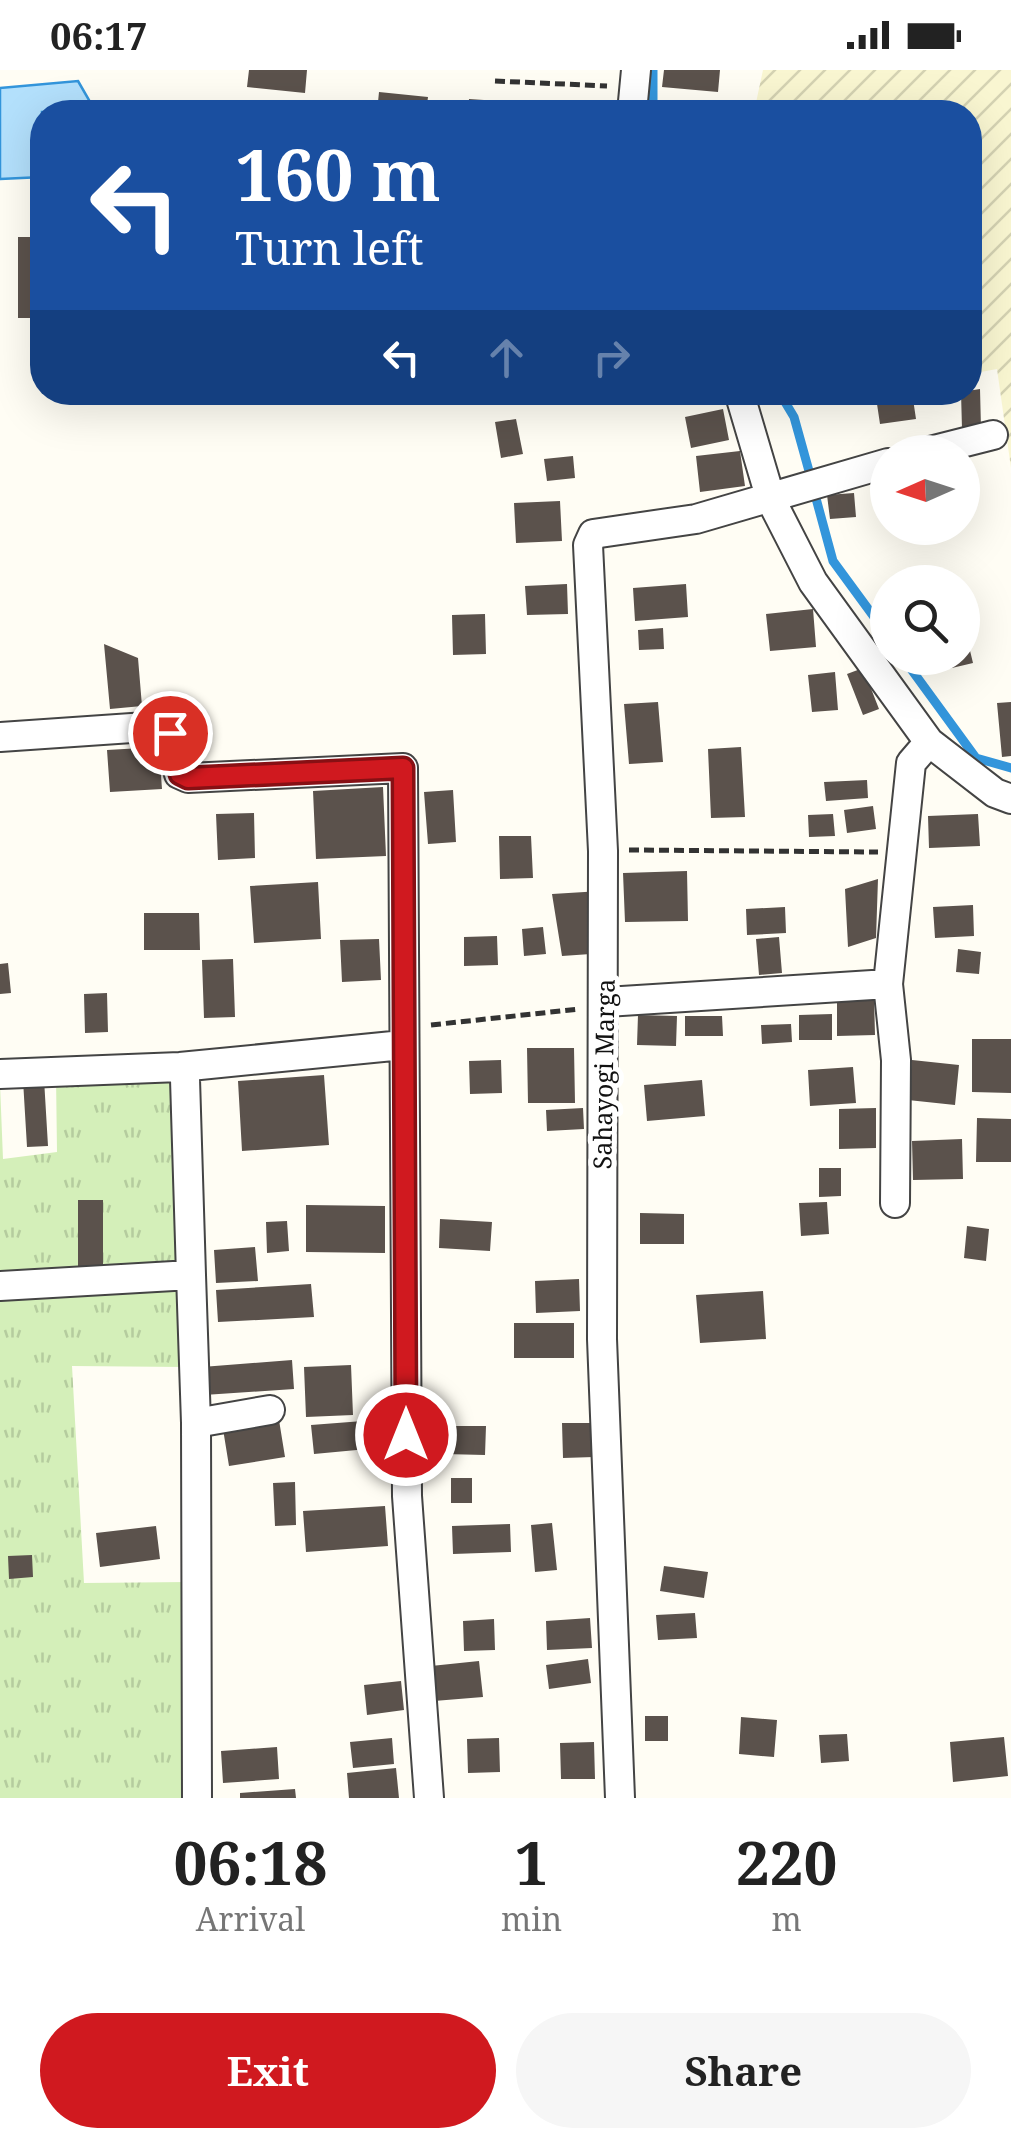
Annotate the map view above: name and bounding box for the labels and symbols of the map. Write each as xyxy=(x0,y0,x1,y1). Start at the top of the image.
north arrow xyxy=(870,435,980,545)
pin xyxy=(128,691,213,776)
street label: Sahayogi Marga xyxy=(584,978,622,1170)
position arrow xyxy=(354,1383,458,1487)

